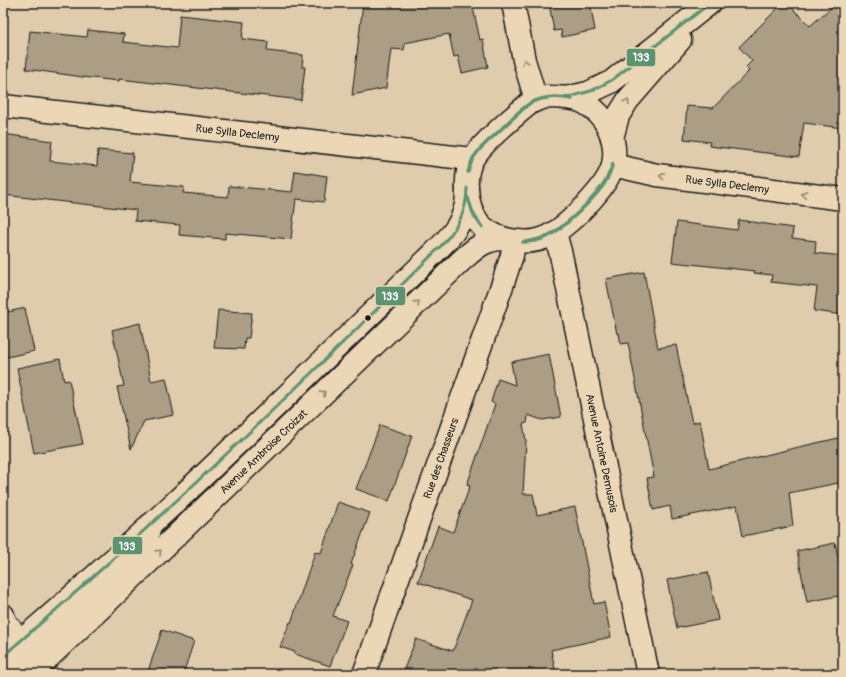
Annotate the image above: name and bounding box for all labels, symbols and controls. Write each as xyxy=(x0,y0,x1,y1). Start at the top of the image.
line badge: 133 xyxy=(626,48,656,67)
text: 133 xyxy=(633,51,649,64)
one-way arrow xyxy=(522,59,530,65)
one-way arrow xyxy=(622,99,630,106)
street label: Rue Sylla Declemy xyxy=(195,121,280,144)
one-way arrow xyxy=(658,172,665,181)
street label: Rue Sylla Declemy xyxy=(685,172,770,196)
one-way arrow xyxy=(801,190,807,199)
line badge: 133 xyxy=(375,286,406,306)
text: 133 xyxy=(382,290,398,303)
one-way arrow xyxy=(412,301,420,308)
unlabelled marker xyxy=(363,313,373,323)
one-way arrow xyxy=(318,391,326,398)
street label: Avenue Antoine Demusois xyxy=(583,392,621,514)
street label: Avenue Ambroise Croizat xyxy=(217,406,310,496)
street label: Rue des Chasseurs xyxy=(420,416,461,500)
line badge: 133 xyxy=(112,536,143,555)
text: 133 xyxy=(119,540,135,553)
one-way arrow xyxy=(154,549,162,557)

